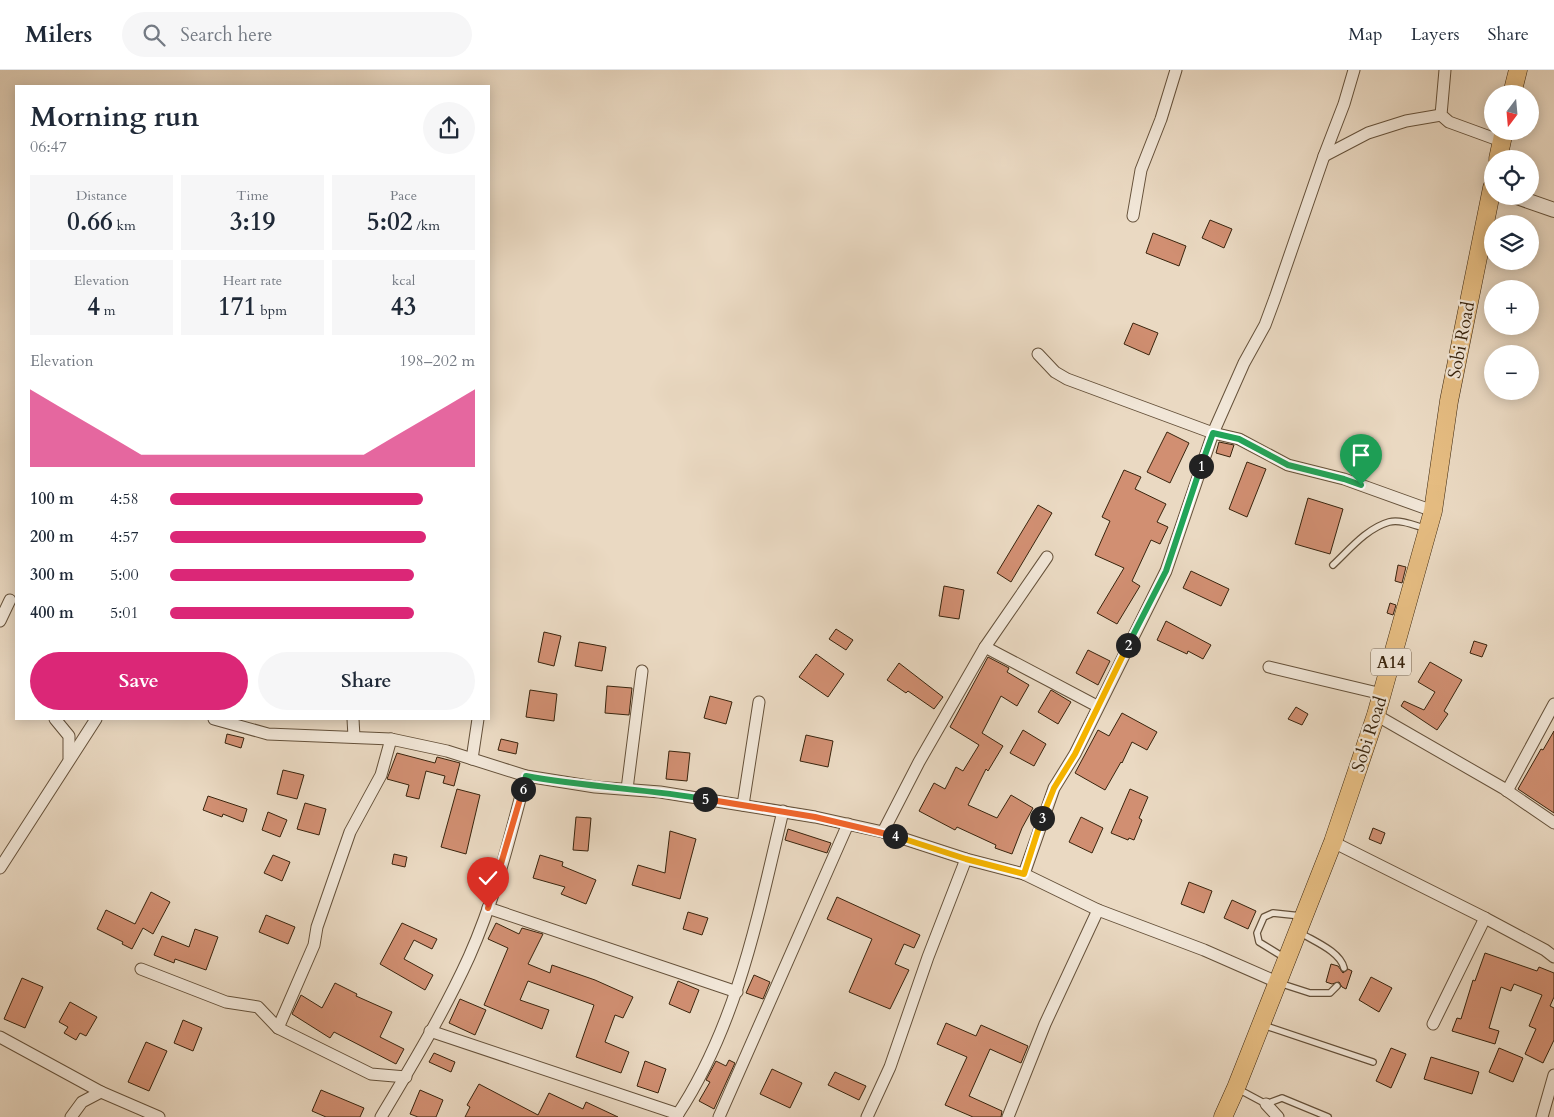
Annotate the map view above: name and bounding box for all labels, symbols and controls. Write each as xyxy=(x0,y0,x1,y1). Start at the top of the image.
search box xyxy=(122,12,472,57)
text: Milers xyxy=(25,18,92,51)
icon: search xyxy=(140,21,168,49)
text: Search here xyxy=(180,22,272,48)
text: Map xyxy=(1348,22,1383,47)
text: Layers xyxy=(1411,22,1460,47)
text: Share xyxy=(1488,22,1529,47)
north arrow xyxy=(1484,85,1539,140)
map controls xyxy=(1484,85,1539,400)
text: Morning run xyxy=(30,98,199,136)
button: share xyxy=(423,102,475,154)
text: 06:47 xyxy=(30,136,67,158)
button: locate xyxy=(1484,150,1539,205)
text: Distance xyxy=(76,186,127,205)
text: Time xyxy=(236,186,269,205)
text: Pace xyxy=(390,186,417,205)
text: 0.66 xyxy=(67,205,113,239)
text: 3:19 xyxy=(230,205,275,239)
text: 5:02 xyxy=(367,205,413,239)
button: layers xyxy=(1484,215,1539,270)
text: km xyxy=(113,216,136,235)
text: /km xyxy=(413,216,440,235)
text: Elevation xyxy=(74,271,129,290)
text: Heart rate xyxy=(223,271,282,290)
text: kcal xyxy=(392,271,415,290)
button: + xyxy=(1484,280,1539,335)
text: 4 xyxy=(87,290,100,324)
text: 171 xyxy=(218,290,256,324)
text: 43 xyxy=(391,290,416,324)
street label: Sobi Road xyxy=(1442,299,1481,381)
text: m xyxy=(100,301,116,320)
text: bpm xyxy=(256,301,287,320)
button: − xyxy=(1484,345,1539,400)
text: Elevation xyxy=(30,350,94,372)
text: 198–202 m xyxy=(399,350,475,372)
pin xyxy=(1340,434,1382,485)
icon: arrive xyxy=(1347,441,1375,469)
pin: 1 xyxy=(1188,454,1214,478)
text: 1 xyxy=(1198,457,1205,476)
text: 100 m xyxy=(30,488,74,510)
text: 4:58 xyxy=(110,488,139,510)
text: 200 m xyxy=(30,526,74,548)
text: 4:57 xyxy=(110,526,139,548)
text: 300 m xyxy=(30,564,74,586)
text: 5:00 xyxy=(110,564,139,586)
text: 400 m xyxy=(30,602,74,624)
text: 5:01 xyxy=(110,602,139,624)
pin: 2 xyxy=(1116,632,1140,658)
text: 2 xyxy=(1125,636,1132,655)
road number: A14 xyxy=(1371,648,1411,676)
button: Save xyxy=(30,652,248,710)
button: Share xyxy=(258,652,475,710)
street label: Sobi Road xyxy=(1346,693,1394,775)
pin: 6 xyxy=(510,776,536,802)
text: 6 xyxy=(520,780,527,799)
pin: 5 xyxy=(692,786,718,812)
text: 5 xyxy=(702,790,709,809)
pin: 3 xyxy=(1030,806,1054,830)
text: 3 xyxy=(1039,809,1046,828)
pin: 4 xyxy=(882,824,908,848)
text: 4 xyxy=(892,827,899,846)
pin xyxy=(467,857,509,908)
icon: check xyxy=(474,864,502,892)

